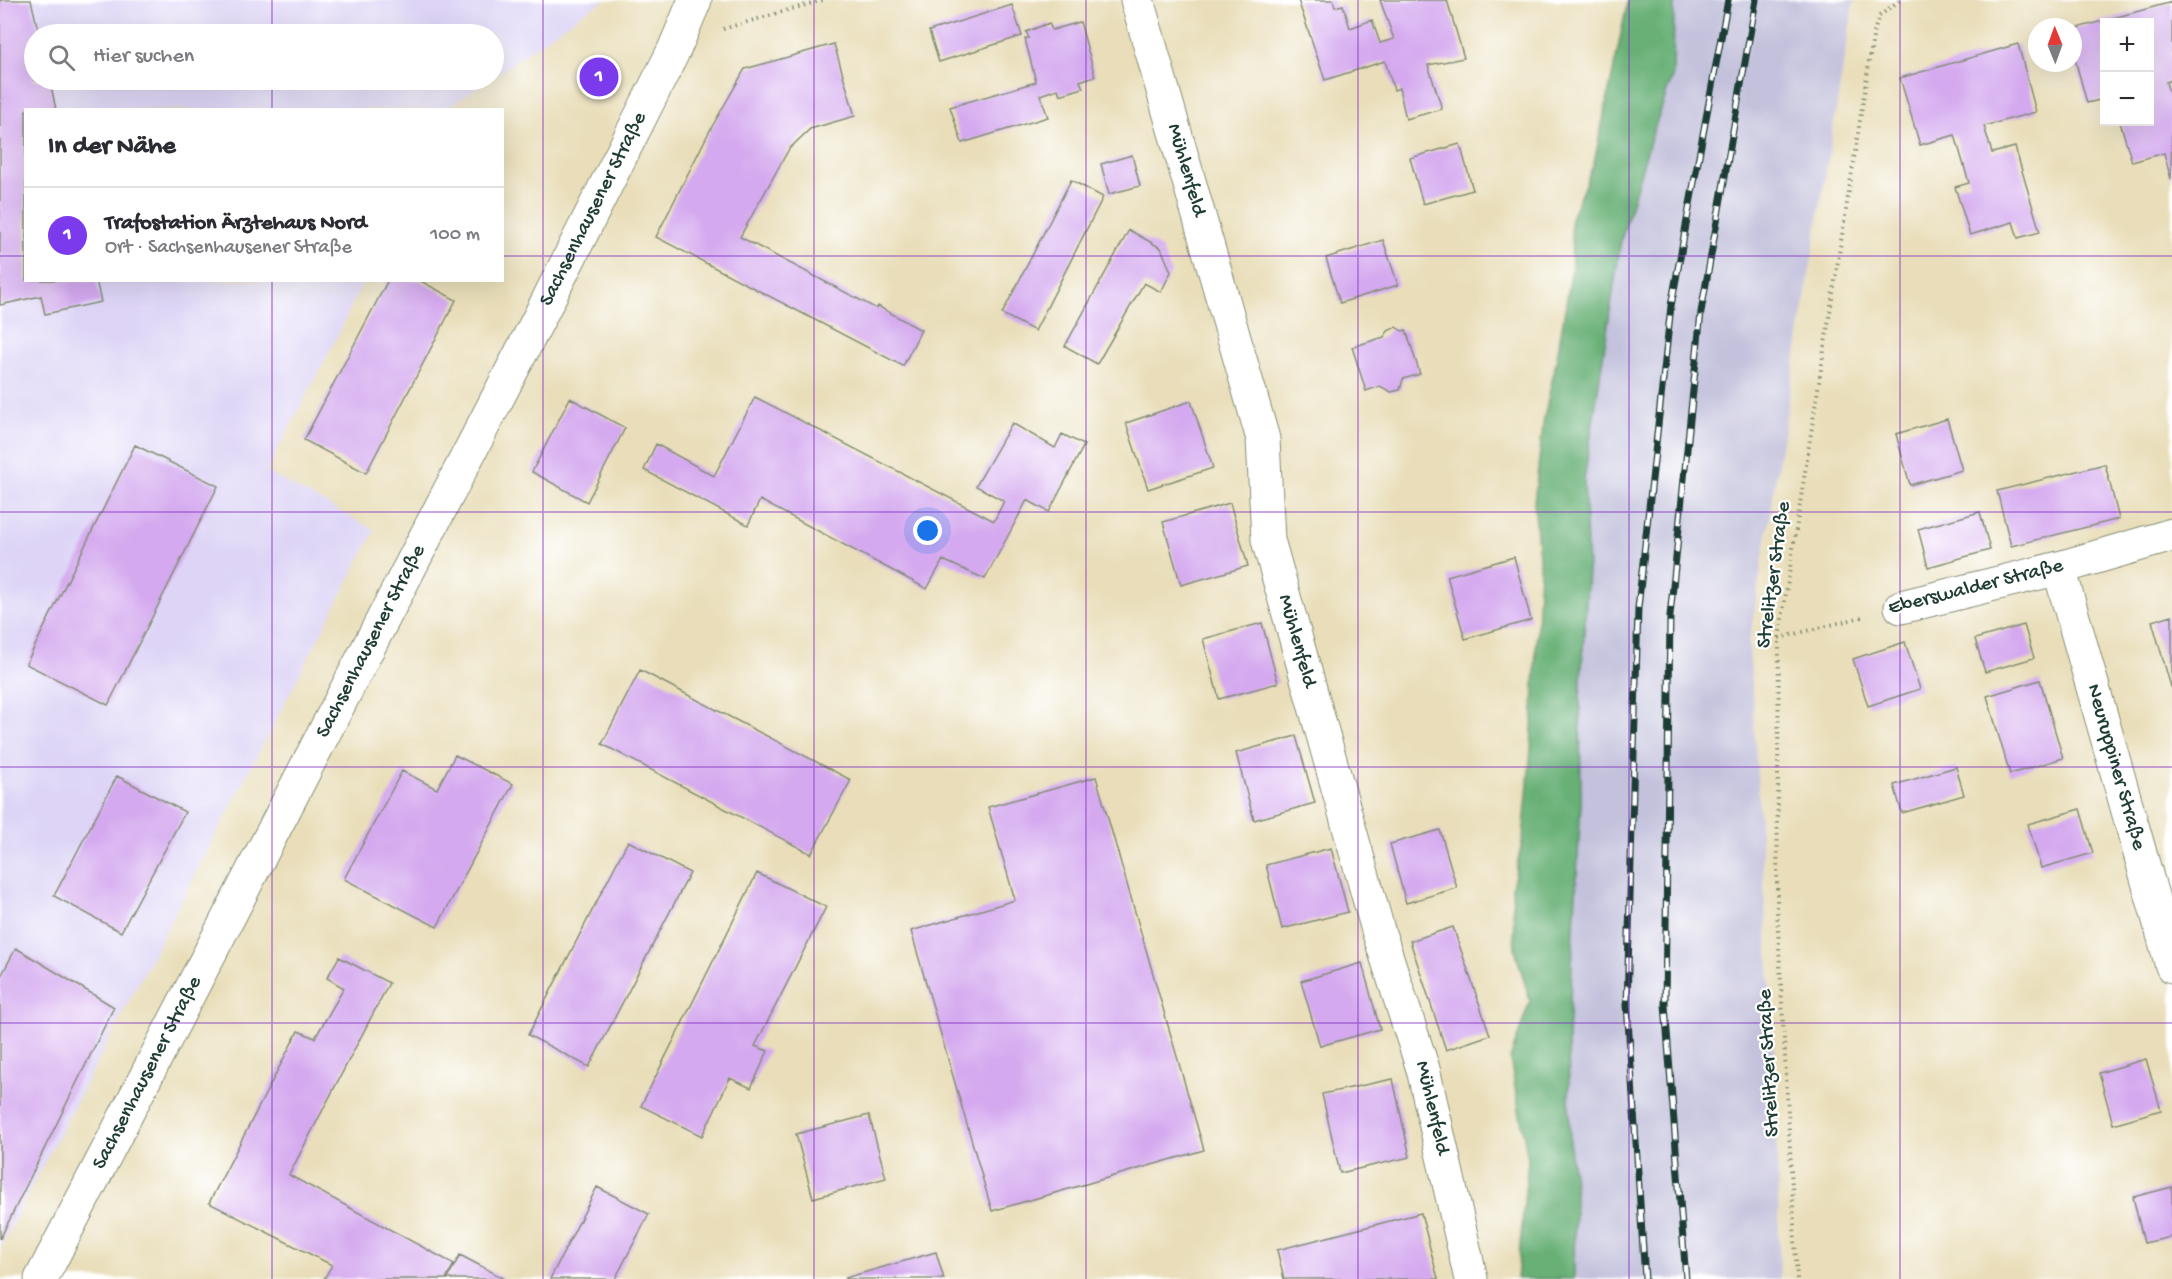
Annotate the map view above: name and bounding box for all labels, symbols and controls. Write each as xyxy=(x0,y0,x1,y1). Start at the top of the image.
north arrow xyxy=(2028,18,2082,72)
map controls xyxy=(2100,18,2154,126)
button: + xyxy=(2100,18,2154,72)
search box xyxy=(24,24,504,90)
icon: search xyxy=(45,41,78,74)
text: Hier suchen xyxy=(93,44,194,70)
pin: 1 xyxy=(580,54,618,100)
button: − xyxy=(2100,72,2154,126)
street label: Sachsenhausener Straße xyxy=(534,107,654,311)
street label: Mühlenfeld xyxy=(1161,121,1211,221)
text: In der Nähe xyxy=(48,132,176,163)
text: Trafostation Ärztehaus Nord xyxy=(105,211,367,237)
text: 1 xyxy=(63,224,72,247)
text: 100 m xyxy=(430,224,480,247)
text: Ort · Sachsenhausener Straße xyxy=(105,237,352,260)
street label: Strelitzer Straße xyxy=(1752,499,1798,650)
your location xyxy=(913,516,942,545)
street label: Sachsenhausener Straße xyxy=(311,540,432,742)
street label: Eberswalder Straße xyxy=(1886,554,2067,622)
street label: Mühlenfeld xyxy=(1272,592,1322,692)
street label: Neuruppiner Straße xyxy=(2080,681,2151,854)
street label: Sachsenhausener Straße xyxy=(87,971,209,1174)
street label: Strelitzer Straße xyxy=(1754,987,1786,1137)
street label: Mühlenfeld xyxy=(1409,1058,1455,1159)

